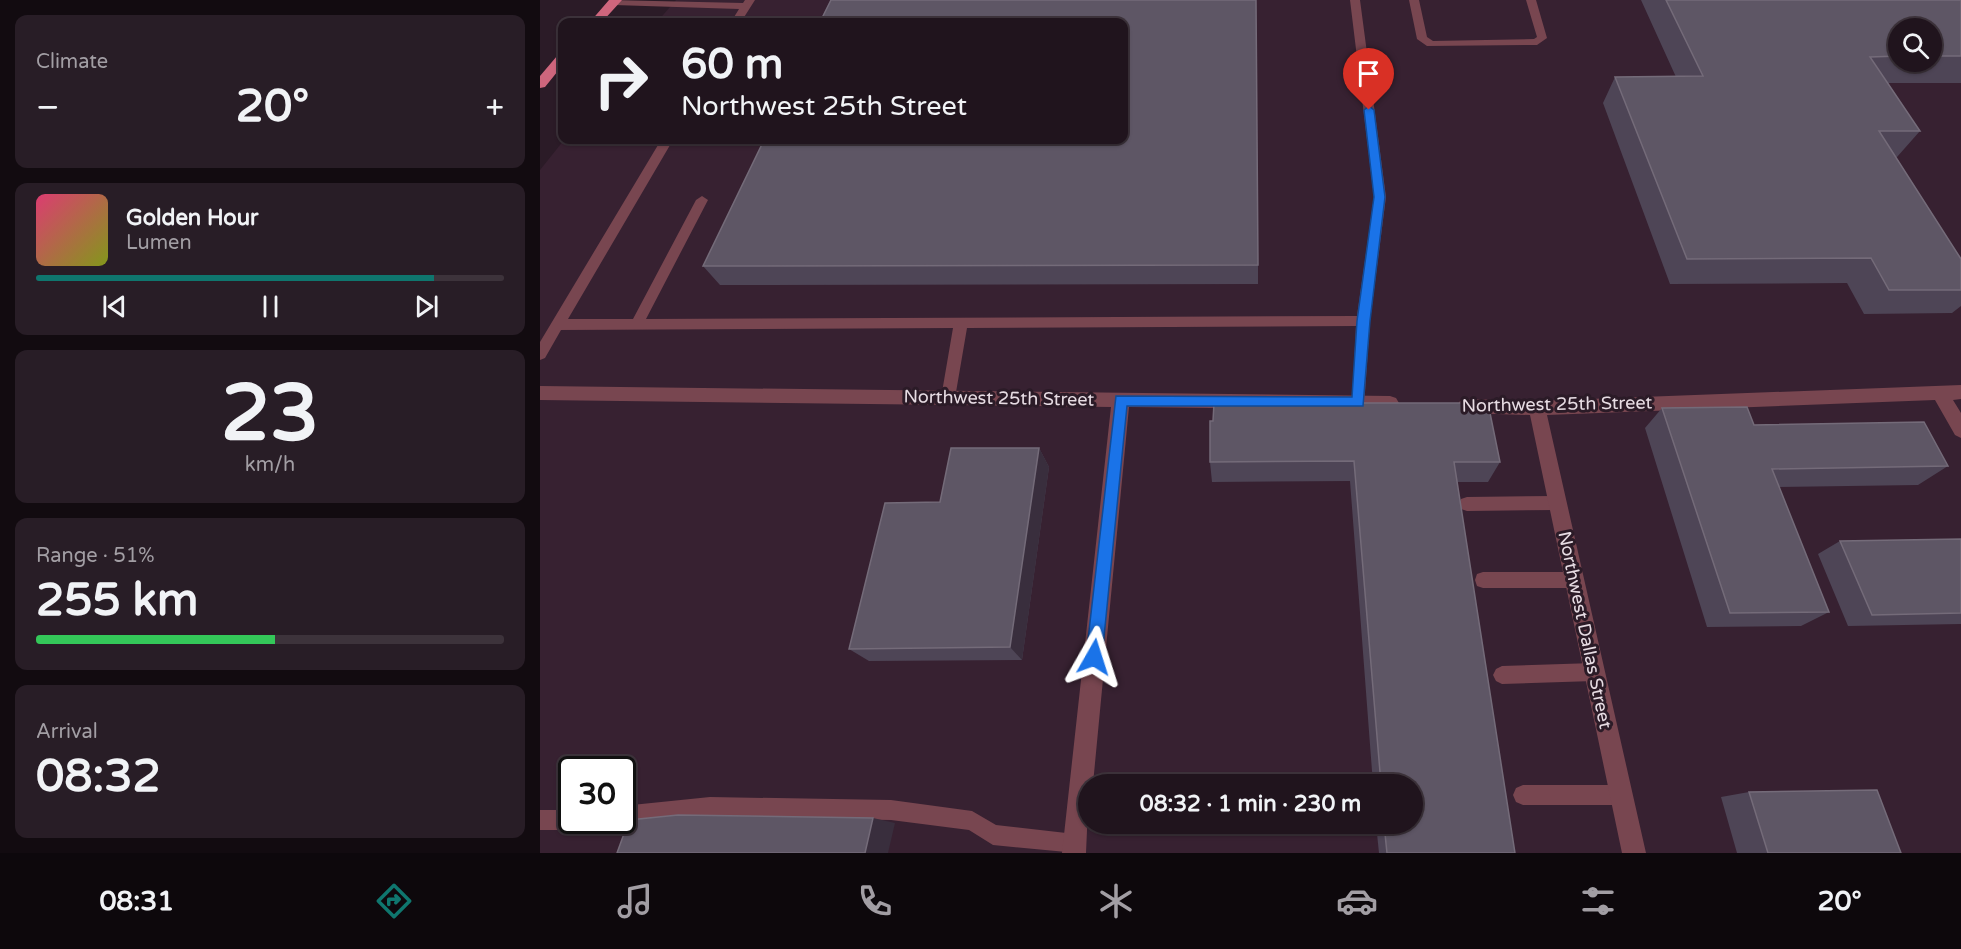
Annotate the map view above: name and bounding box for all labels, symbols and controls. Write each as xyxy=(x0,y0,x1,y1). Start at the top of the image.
map controls xyxy=(1888,18,1942,72)
button: search xyxy=(1888,18,1942,72)
text: 60 m xyxy=(681,39,783,90)
icon: right xyxy=(582,42,660,120)
pin xyxy=(1343,48,1394,110)
text: Climate xyxy=(36,50,108,74)
icon: arrive xyxy=(1352,57,1385,90)
text: 20° xyxy=(236,80,309,134)
text: − xyxy=(36,88,60,127)
text: + xyxy=(485,88,504,127)
text: Northwest 25th Street xyxy=(681,90,967,123)
text: Golden Hour xyxy=(126,205,258,231)
text: Lumen xyxy=(126,231,192,255)
icon: previous xyxy=(98,290,131,323)
icon: pause xyxy=(254,290,287,323)
icon: next xyxy=(410,290,443,323)
text: 23 xyxy=(221,367,319,461)
street label: Northwest 25th Street xyxy=(903,385,1095,411)
street label: Northwest 25th Street xyxy=(1461,391,1653,417)
text: km/h xyxy=(245,453,295,477)
street label: Northwest Dallas Street xyxy=(1553,529,1617,731)
text: Range · 51% xyxy=(36,544,155,568)
text: 255 km xyxy=(36,574,198,628)
position arrow xyxy=(1062,625,1126,689)
text: Arrival xyxy=(36,720,98,744)
text: 08:32 xyxy=(36,750,161,804)
speed limit sign: 30 xyxy=(558,756,636,834)
text: 08:32 · 1 min · 230 m xyxy=(1140,791,1361,817)
icon: directions xyxy=(373,880,415,922)
icon: music xyxy=(614,880,656,922)
icon: phone xyxy=(854,880,896,922)
icon: climate xyxy=(1095,880,1137,922)
icon: car xyxy=(1336,880,1378,922)
icon: filters xyxy=(1577,880,1619,922)
text: 08:31 xyxy=(99,885,174,918)
text: 20° xyxy=(1817,885,1862,918)

